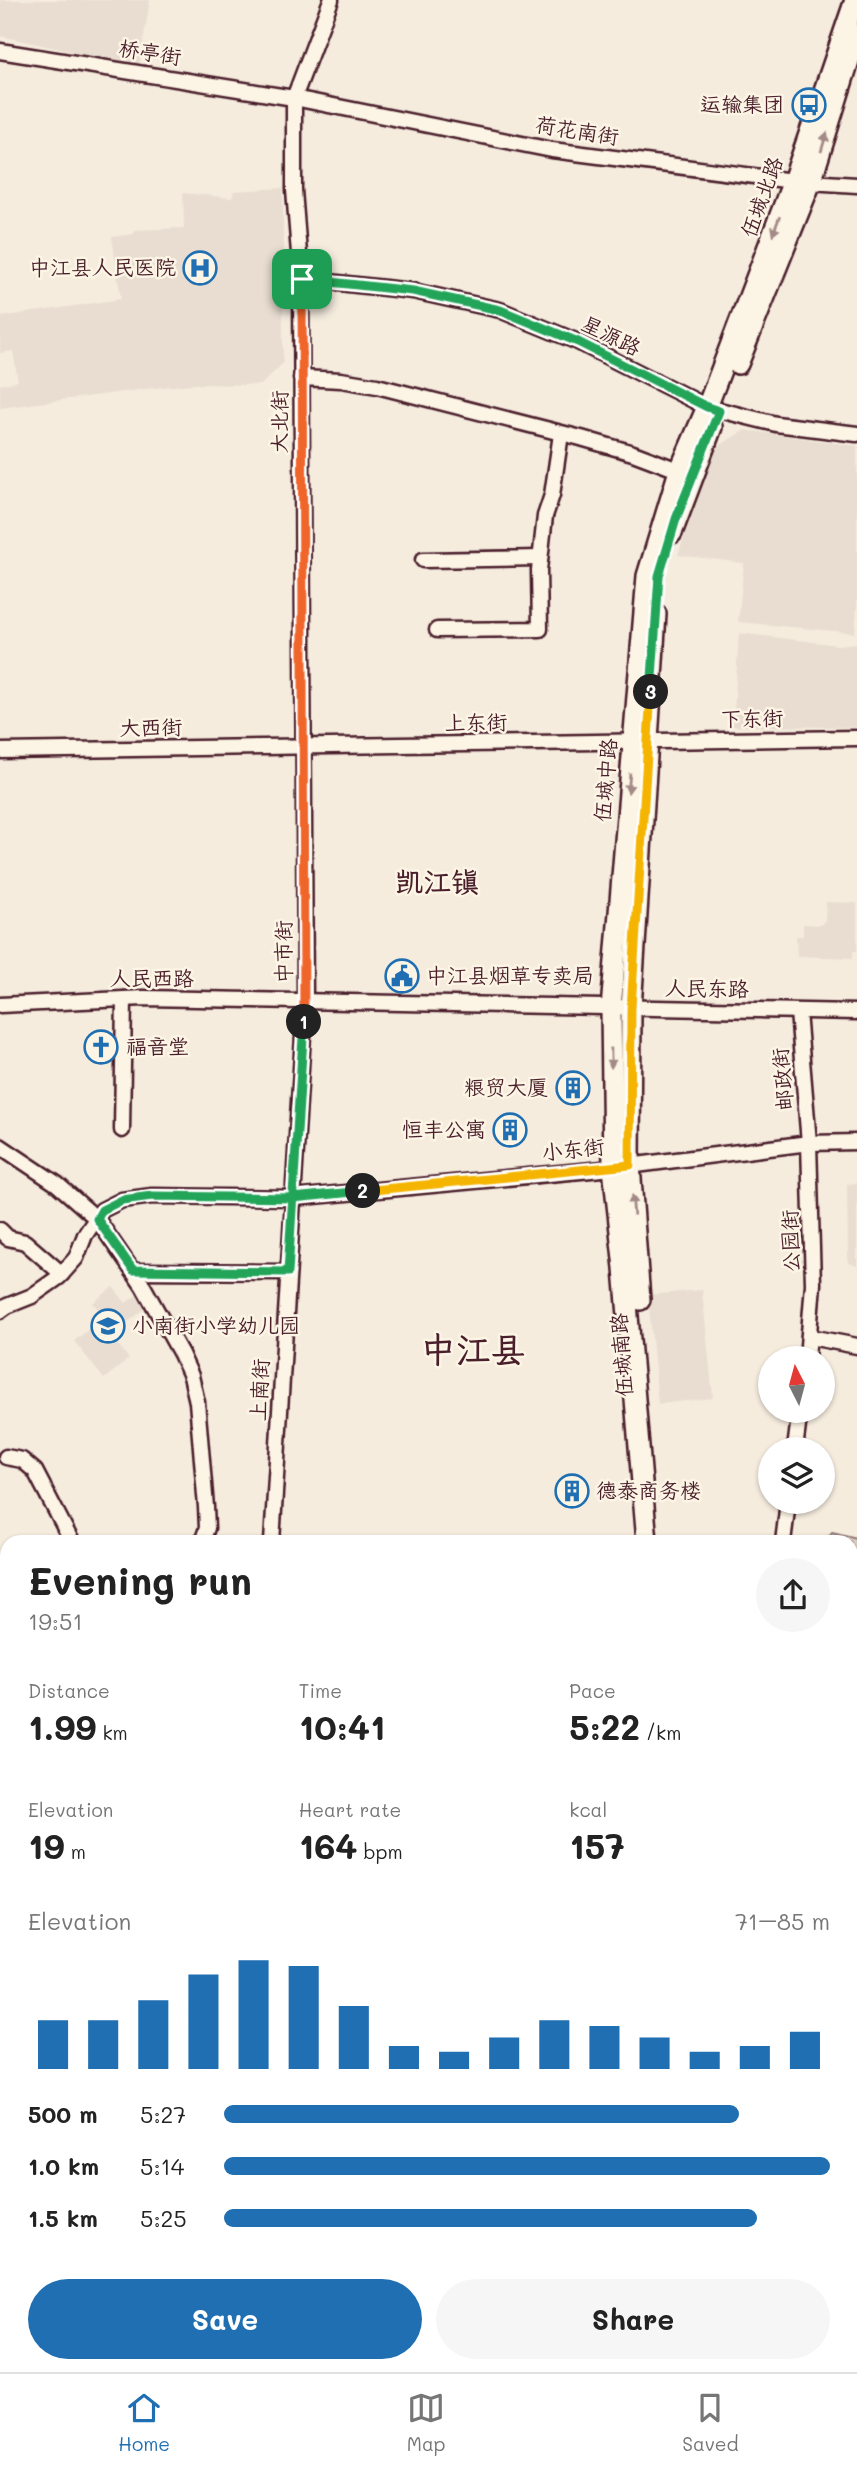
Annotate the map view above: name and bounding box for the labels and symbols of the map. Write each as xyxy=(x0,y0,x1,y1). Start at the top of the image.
street label: 桥亭街 xyxy=(117,33,183,70)
bus stop icon: 运输集团 xyxy=(790,86,828,124)
place label: 运输集团 xyxy=(700,90,784,117)
street label: 荷花南街 xyxy=(534,110,621,149)
one-way arrow xyxy=(819,131,829,152)
street label: 伍城北路 xyxy=(734,152,788,241)
one-way arrow xyxy=(770,216,781,237)
hospital icon: 中江县人民医院 xyxy=(181,249,219,287)
pin xyxy=(272,249,332,309)
place label: 中江县人民医院 xyxy=(29,253,176,280)
street label: 星源路 xyxy=(577,309,646,361)
street label: 大北街 xyxy=(265,391,292,454)
pin: 3 xyxy=(634,674,668,710)
street label: 下东街 xyxy=(720,703,784,732)
street label: 上东街 xyxy=(444,707,508,736)
street label: 大西街 xyxy=(119,712,183,741)
street label: 伍城中路 xyxy=(587,737,622,823)
one-way arrow xyxy=(623,772,634,794)
district label: 凯江镇 xyxy=(395,863,479,899)
street label: 中市街 xyxy=(269,921,296,984)
public building icon: 中江县烟草专卖局 xyxy=(383,957,421,995)
place label: 中江县烟草专卖局 xyxy=(426,961,594,988)
street label: 人民西路 xyxy=(110,964,194,991)
street label: 人民东路 xyxy=(665,973,749,1002)
pin: 1 xyxy=(286,1004,322,1040)
church icon: 福音堂 xyxy=(82,1028,120,1066)
place label: 福音堂 xyxy=(126,1032,189,1059)
street label: 邮政街 xyxy=(765,1047,798,1112)
one-way arrow xyxy=(606,1048,617,1070)
building icon: 粮贸大厦 xyxy=(554,1069,592,1107)
place label: 粮贸大厦 xyxy=(464,1073,548,1100)
building icon: 恒丰公寓 xyxy=(491,1111,529,1149)
place label: 恒丰公寓 xyxy=(402,1115,486,1142)
street label: 小东街 xyxy=(540,1132,606,1165)
pin: 2 xyxy=(346,1174,380,1208)
one-way arrow xyxy=(627,1194,638,1216)
street label: 公园街 xyxy=(775,1209,804,1273)
school or university icon: 小南街小学幼儿园 xyxy=(89,1307,127,1345)
place label: 小南街小学幼儿园 xyxy=(132,1311,300,1338)
street label: 伍城南路 xyxy=(604,1312,637,1398)
district label: 中江县 xyxy=(420,1325,526,1371)
north arrow xyxy=(758,1346,835,1423)
street label: 上南街 xyxy=(243,1358,274,1422)
building icon: 德泰商务楼 xyxy=(553,1472,591,1510)
place label: 德泰商务楼 xyxy=(596,1476,701,1503)

